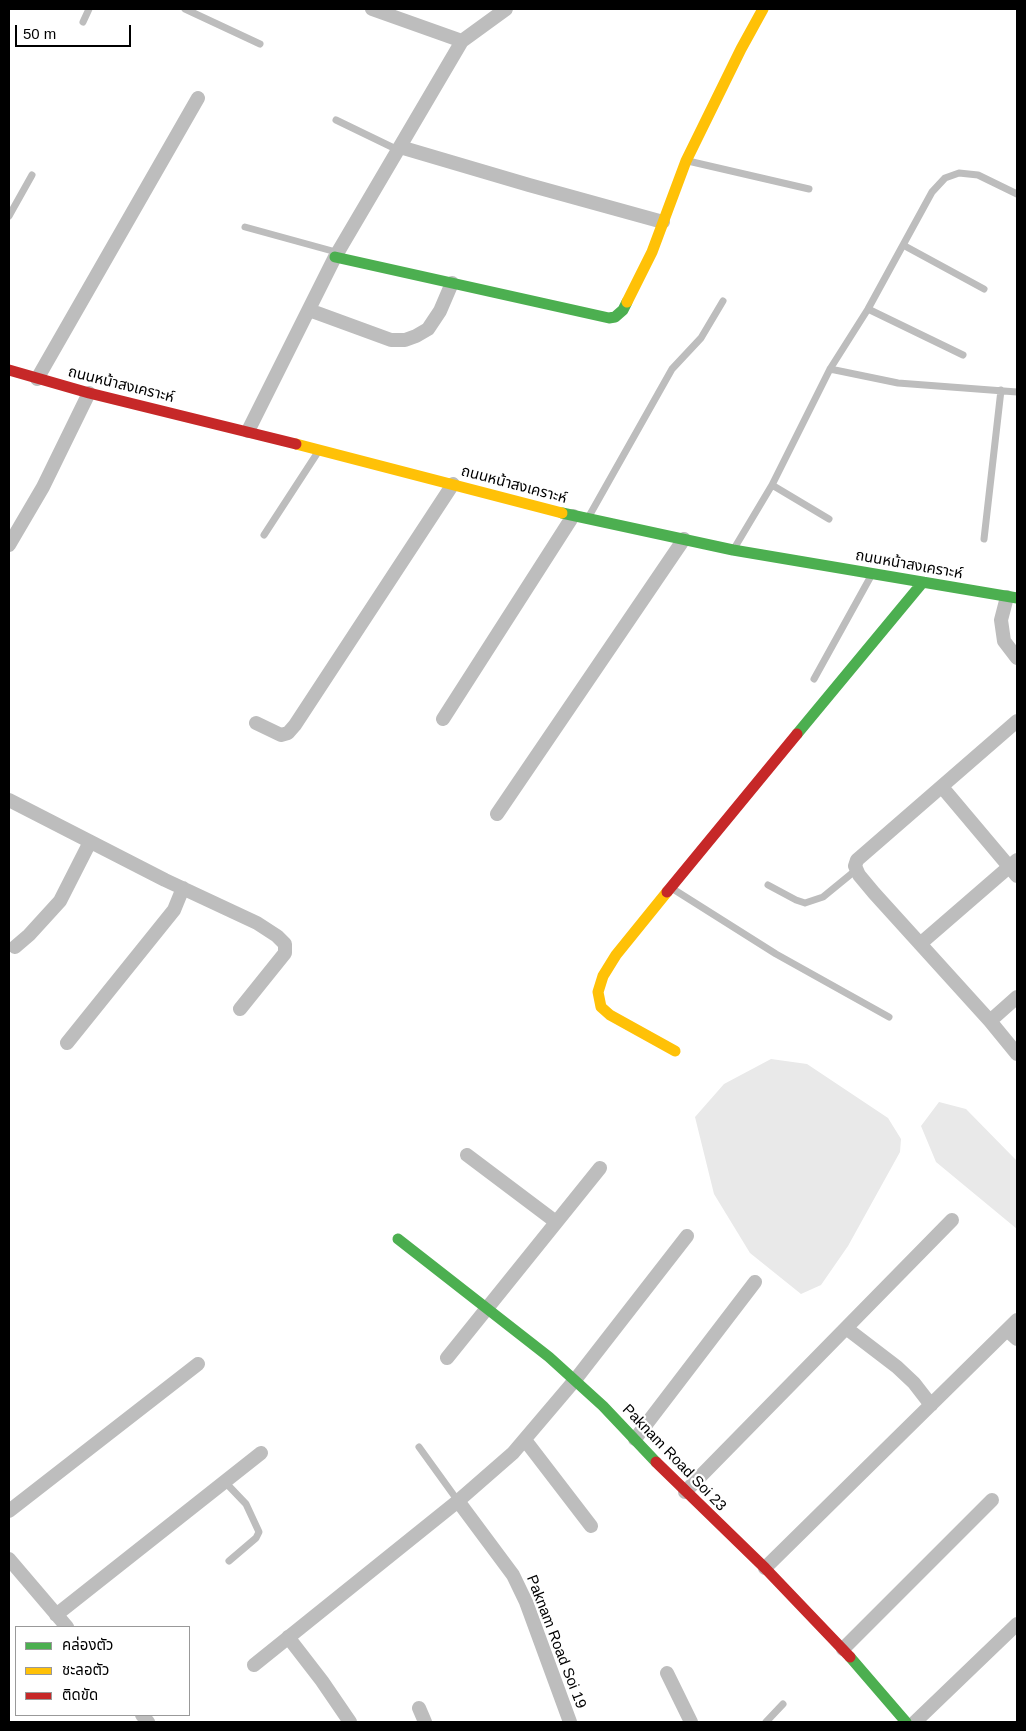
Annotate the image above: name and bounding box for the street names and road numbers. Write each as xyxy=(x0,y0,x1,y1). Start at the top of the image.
street label: ถนนหน้าสงเคราะห์ xyxy=(66,363,176,407)
street label: ถนนหน้าสงเคราะห์ xyxy=(459,462,569,508)
street label: ถนนหน้าสงเคราะห์ xyxy=(854,547,964,583)
street label: Paknam Road Soi 23 xyxy=(618,1401,730,1515)
street label: Paknam Road Soi 19 xyxy=(522,1573,590,1711)

